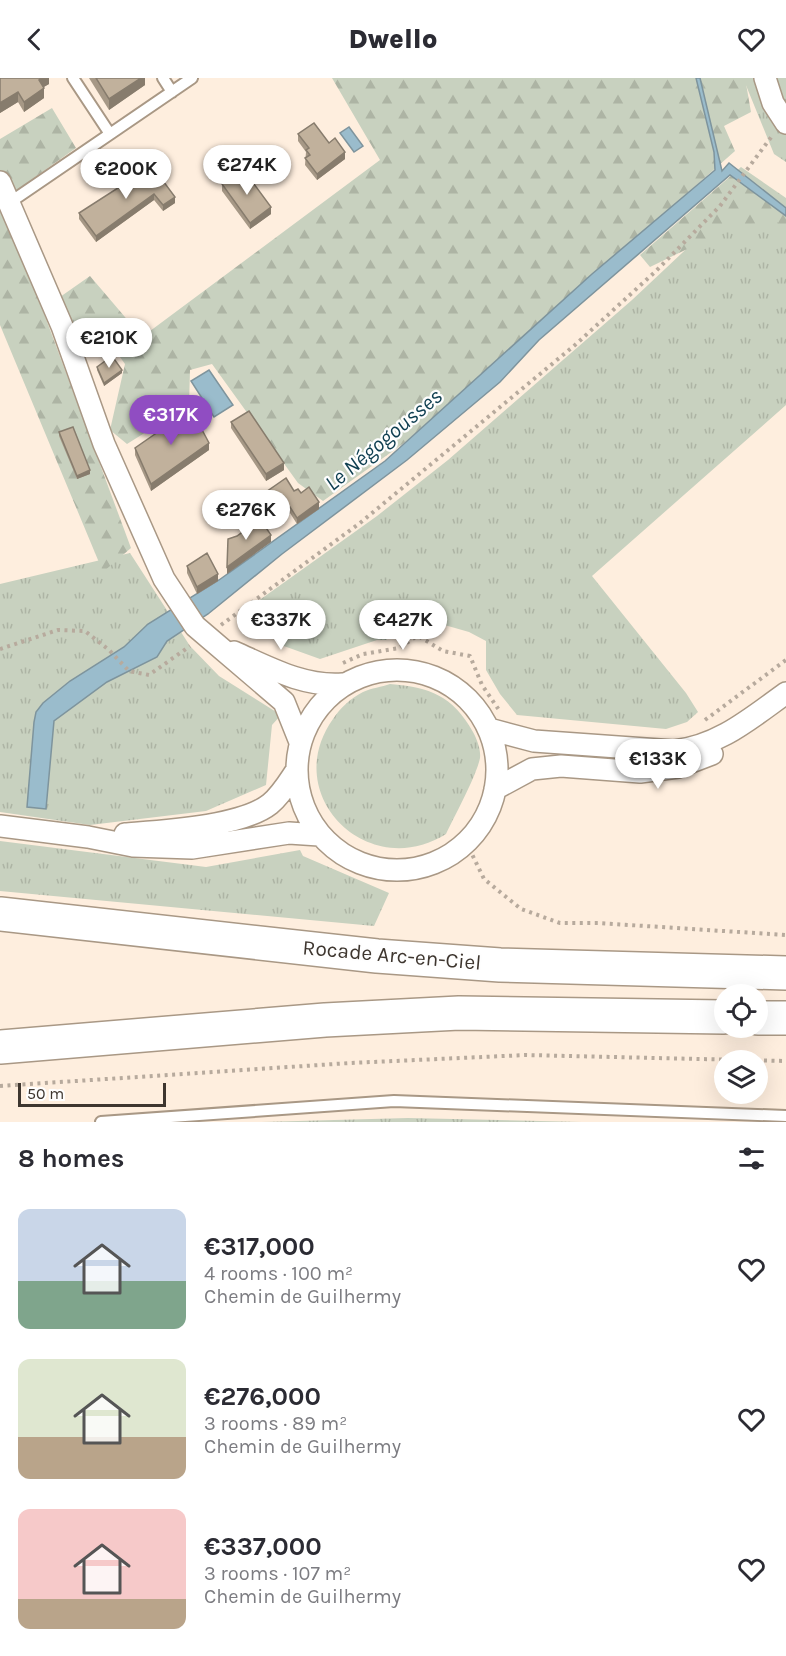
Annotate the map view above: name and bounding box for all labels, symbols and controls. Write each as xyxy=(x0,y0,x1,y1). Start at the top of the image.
icon: back xyxy=(18,23,51,56)
text: Dwello xyxy=(348,23,438,55)
icon: heart xyxy=(735,23,768,56)
pin: €274K xyxy=(205,145,289,196)
pin: €200K xyxy=(84,149,168,200)
text: €274K xyxy=(217,153,277,176)
text: €200K xyxy=(94,157,158,180)
pin: €210K xyxy=(67,318,151,369)
text: €210K xyxy=(80,326,138,349)
water label: Le Négogousses xyxy=(320,383,448,496)
pin: €317K xyxy=(129,395,213,446)
text: €317K xyxy=(143,403,199,426)
pin: €276K xyxy=(204,490,288,541)
text: €276K xyxy=(216,498,276,521)
pin: €337K xyxy=(239,600,323,651)
pin: €427K xyxy=(361,600,445,651)
text: €337K xyxy=(251,608,311,631)
text: €427K xyxy=(373,608,433,631)
pin: €133K xyxy=(616,739,700,790)
text: €133K xyxy=(629,747,687,770)
street label: Rocade Arc-en-Ciel xyxy=(302,935,482,975)
map controls xyxy=(714,984,768,1104)
button: locate xyxy=(714,984,768,1038)
button: layers xyxy=(714,1050,768,1104)
scale bar xyxy=(18,1080,166,1108)
text: 50 m xyxy=(27,1084,64,1103)
icon: filters xyxy=(735,1142,768,1175)
text: 8 homes xyxy=(18,1143,124,1174)
text: €317,000 xyxy=(204,1231,315,1262)
icon: home xyxy=(66,1233,138,1305)
icon: heart xyxy=(735,1253,768,1286)
text: 4 rooms · 100 m² xyxy=(204,1262,353,1285)
text: Chemin de Guilhermy xyxy=(204,1285,401,1308)
text: €276,000 xyxy=(204,1381,321,1412)
icon: home xyxy=(66,1383,138,1455)
icon: heart xyxy=(735,1403,768,1436)
text: 3 rooms · 89 m² xyxy=(204,1412,347,1435)
text: Chemin de Guilhermy xyxy=(204,1435,401,1458)
text: €337,000 xyxy=(204,1531,322,1562)
icon: home xyxy=(66,1533,138,1605)
icon: heart xyxy=(735,1553,768,1586)
text: 3 rooms · 107 m² xyxy=(204,1562,351,1585)
text: Chemin de Guilhermy xyxy=(204,1585,401,1608)

